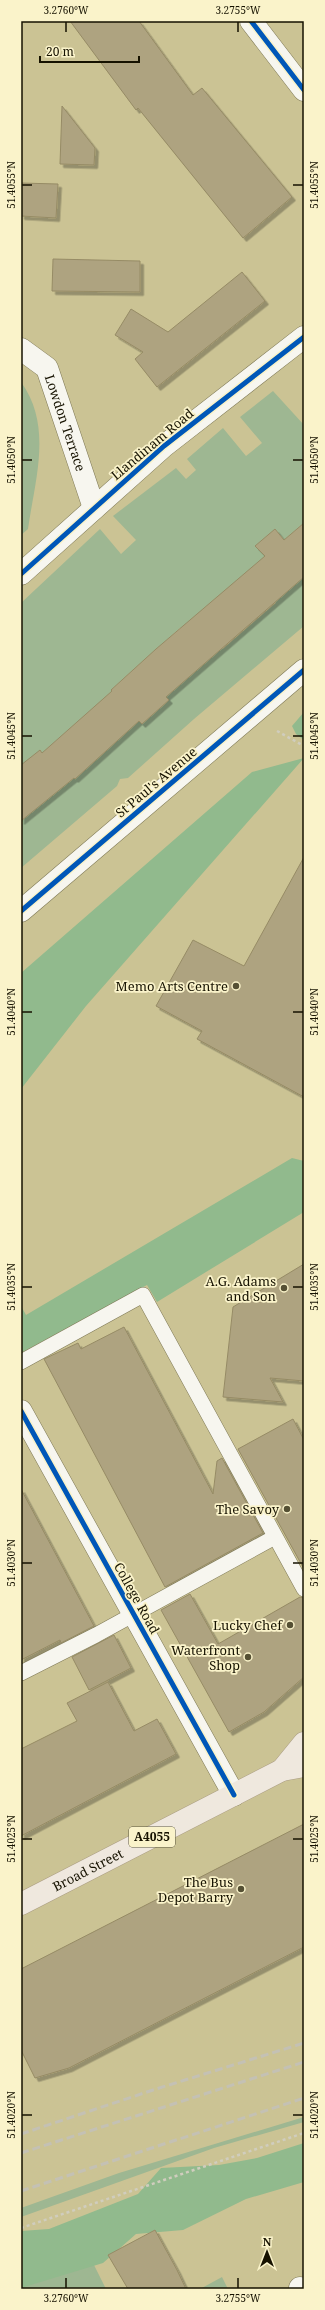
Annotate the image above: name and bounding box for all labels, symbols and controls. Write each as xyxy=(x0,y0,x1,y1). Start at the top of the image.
text: 3.2760°W xyxy=(44,3,89,17)
text: 3.2755°W xyxy=(216,3,261,17)
scale bar xyxy=(40,38,139,64)
text: 20 m xyxy=(46,43,74,60)
text: 51.4055°N xyxy=(4,161,18,209)
text: 51.4055°N xyxy=(307,161,321,209)
street label: Lowdon Terrace xyxy=(41,372,90,474)
street label: Llandinam Road xyxy=(107,404,197,484)
text: 51.4050°N xyxy=(4,436,18,484)
text: 51.4050°N xyxy=(307,436,321,484)
text: 51.4045°N xyxy=(4,712,18,760)
text: 51.4045°N xyxy=(307,712,321,760)
street label: St Paul's Avenue xyxy=(112,743,201,821)
place label: Memo Arts Centre xyxy=(116,977,228,995)
marker: Memo Arts Centre xyxy=(231,981,241,991)
text: 51.4040°N xyxy=(4,988,18,1036)
text: 51.4040°N xyxy=(307,988,321,1036)
text: 51.4035°N xyxy=(4,1263,18,1311)
text: 51.4035°N xyxy=(307,1263,321,1311)
place label: A.G. Adams and Son xyxy=(206,1272,277,1305)
marker: A.G. Adams and Son xyxy=(279,1283,289,1293)
place label: The Savoy xyxy=(216,1500,280,1518)
marker: The Savoy xyxy=(282,1504,292,1514)
text: 51.4030°N xyxy=(4,1539,18,1587)
text: 51.4030°N xyxy=(307,1539,321,1587)
street label: College Road xyxy=(110,1559,164,1637)
place label: Lucky Chef xyxy=(213,1616,283,1634)
marker: Lucky Chef xyxy=(285,1620,295,1630)
place label: Waterfront Shop xyxy=(171,1641,240,1674)
marker: Waterfront Shop xyxy=(243,1652,253,1662)
text: 51.4025°N xyxy=(4,1815,18,1863)
text: 51.4025°N xyxy=(307,1815,321,1863)
road number: A4055 xyxy=(129,1827,175,1847)
street label: Broad Street xyxy=(49,1844,127,1895)
place label: The Bus Depot Barry xyxy=(158,1873,234,1906)
marker: The Bus Depot Barry xyxy=(236,1884,246,1894)
text: 51.4020°N xyxy=(4,2091,18,2139)
text: 51.4020°N xyxy=(307,2091,321,2139)
north arrow xyxy=(247,2232,287,2272)
text: N xyxy=(263,2234,272,2249)
text: 3.2760°W xyxy=(44,2291,89,2305)
text: 3.2755°W xyxy=(216,2291,261,2305)

